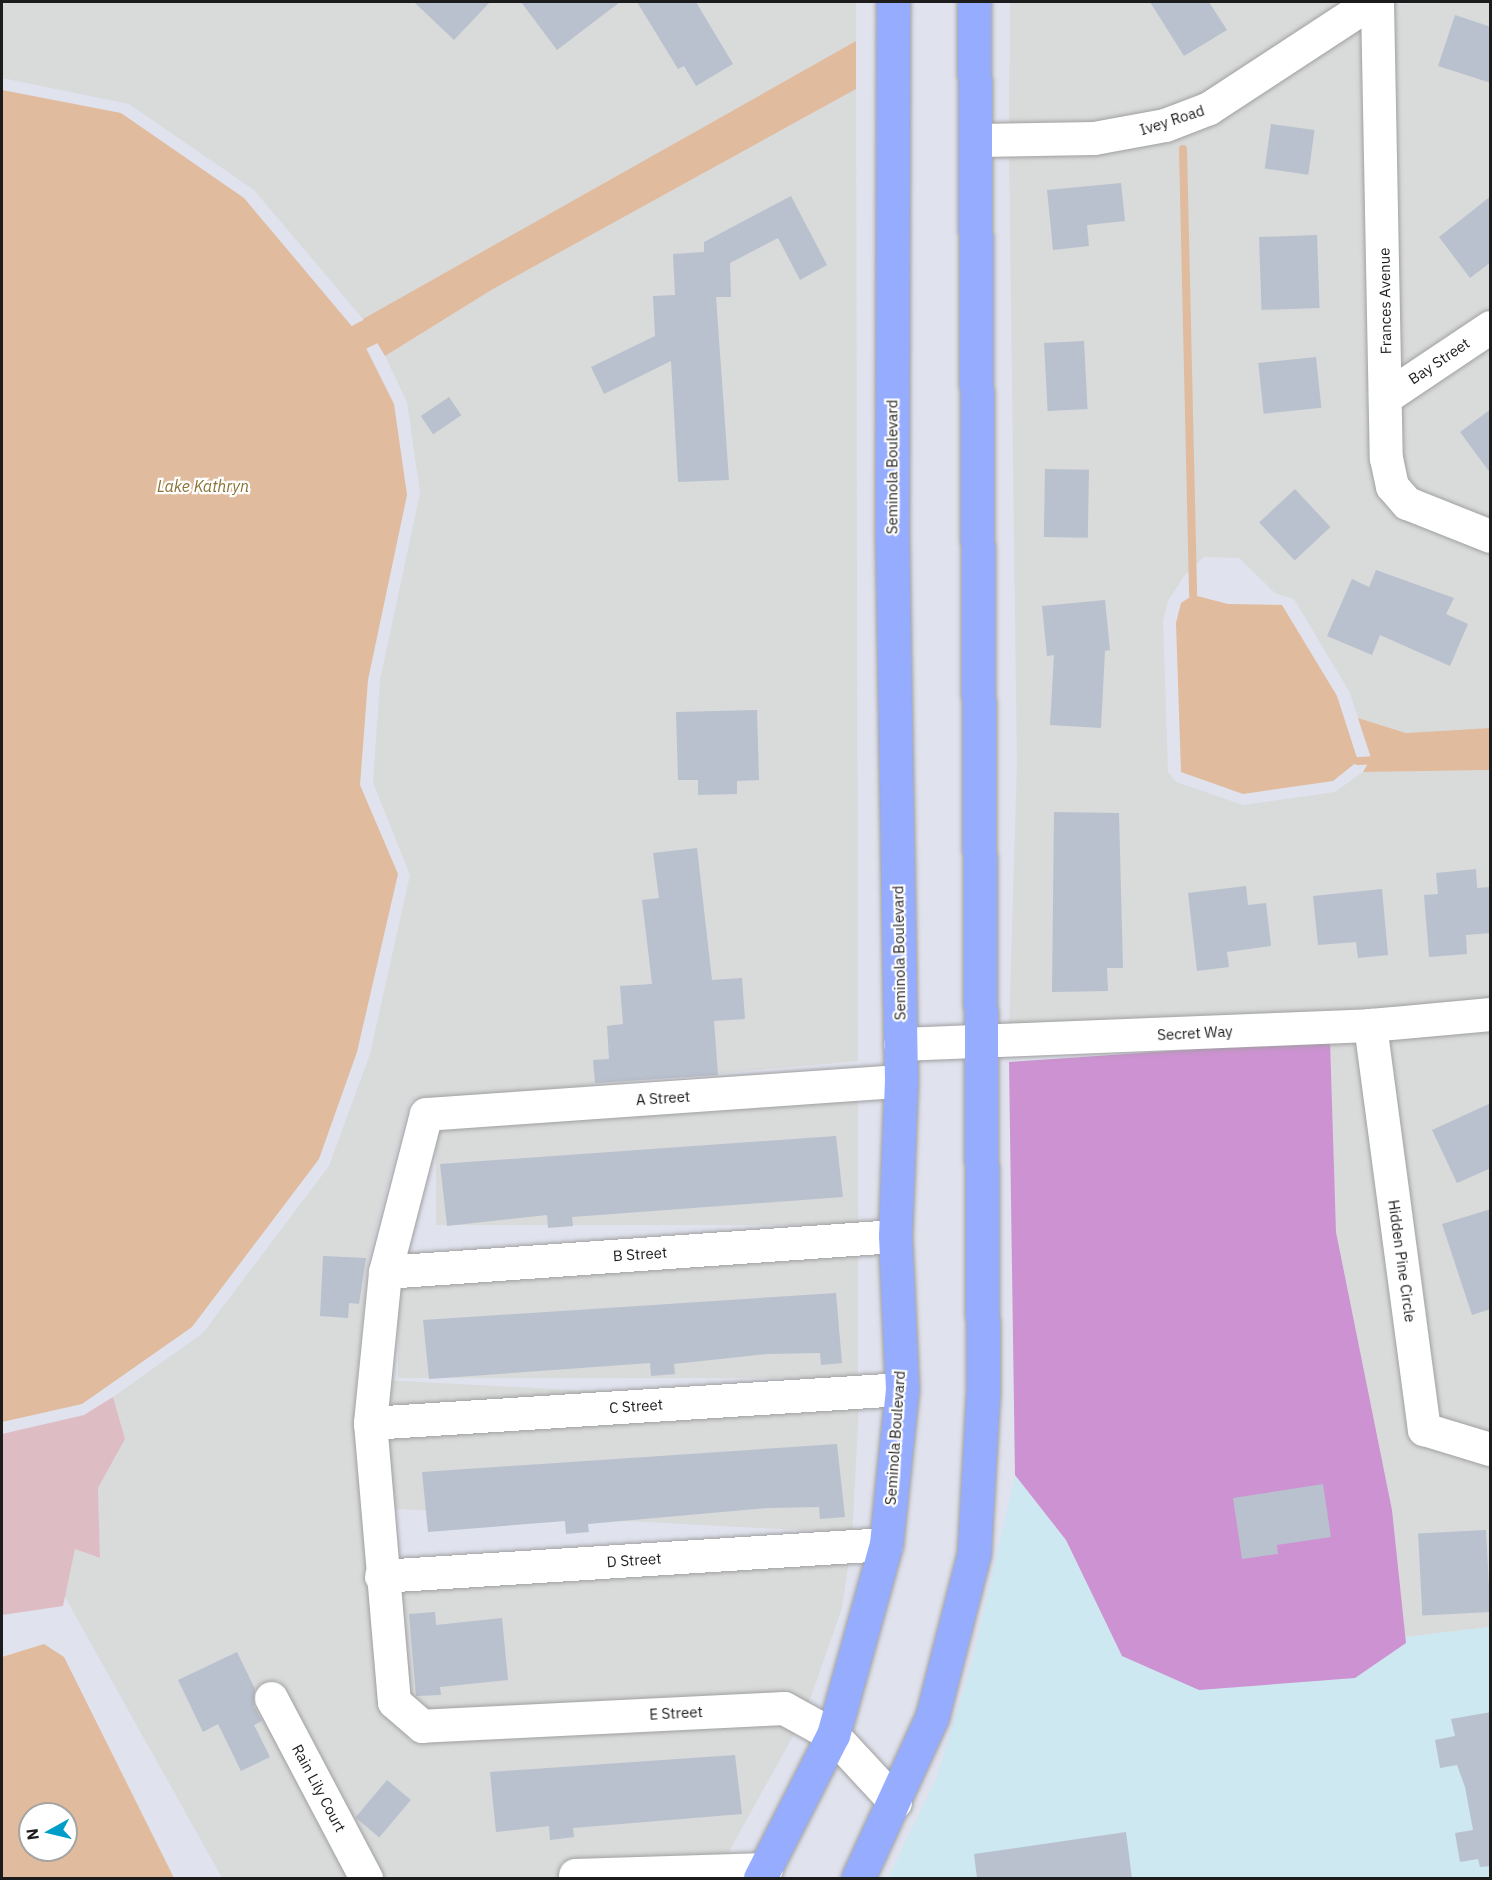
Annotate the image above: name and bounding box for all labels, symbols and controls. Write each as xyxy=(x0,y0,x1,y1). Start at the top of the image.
street label: Ivey Road xyxy=(1137,101,1207,139)
street label: Frances Avenue xyxy=(1375,248,1395,354)
street label: Bay Street xyxy=(1405,334,1473,388)
street label: Seminola Boulevard xyxy=(883,400,901,534)
water label: Lake Kathryn xyxy=(157,476,249,496)
street label: Seminola Boulevard xyxy=(889,886,909,1020)
street label: Secret Way xyxy=(1157,1022,1233,1044)
street label: A Street xyxy=(635,1087,691,1109)
street label: Hidden Pine Circle xyxy=(1384,1199,1420,1323)
street label: B Street xyxy=(612,1243,668,1265)
street label: Seminola Boulevard xyxy=(881,1370,909,1506)
street label: C Street xyxy=(608,1395,664,1417)
street label: D Street xyxy=(606,1549,662,1571)
street label: E Street xyxy=(649,1703,703,1723)
street label: Rain Lily Court xyxy=(288,1741,350,1835)
north arrow xyxy=(18,1802,78,1862)
text: N xyxy=(21,1827,43,1841)

